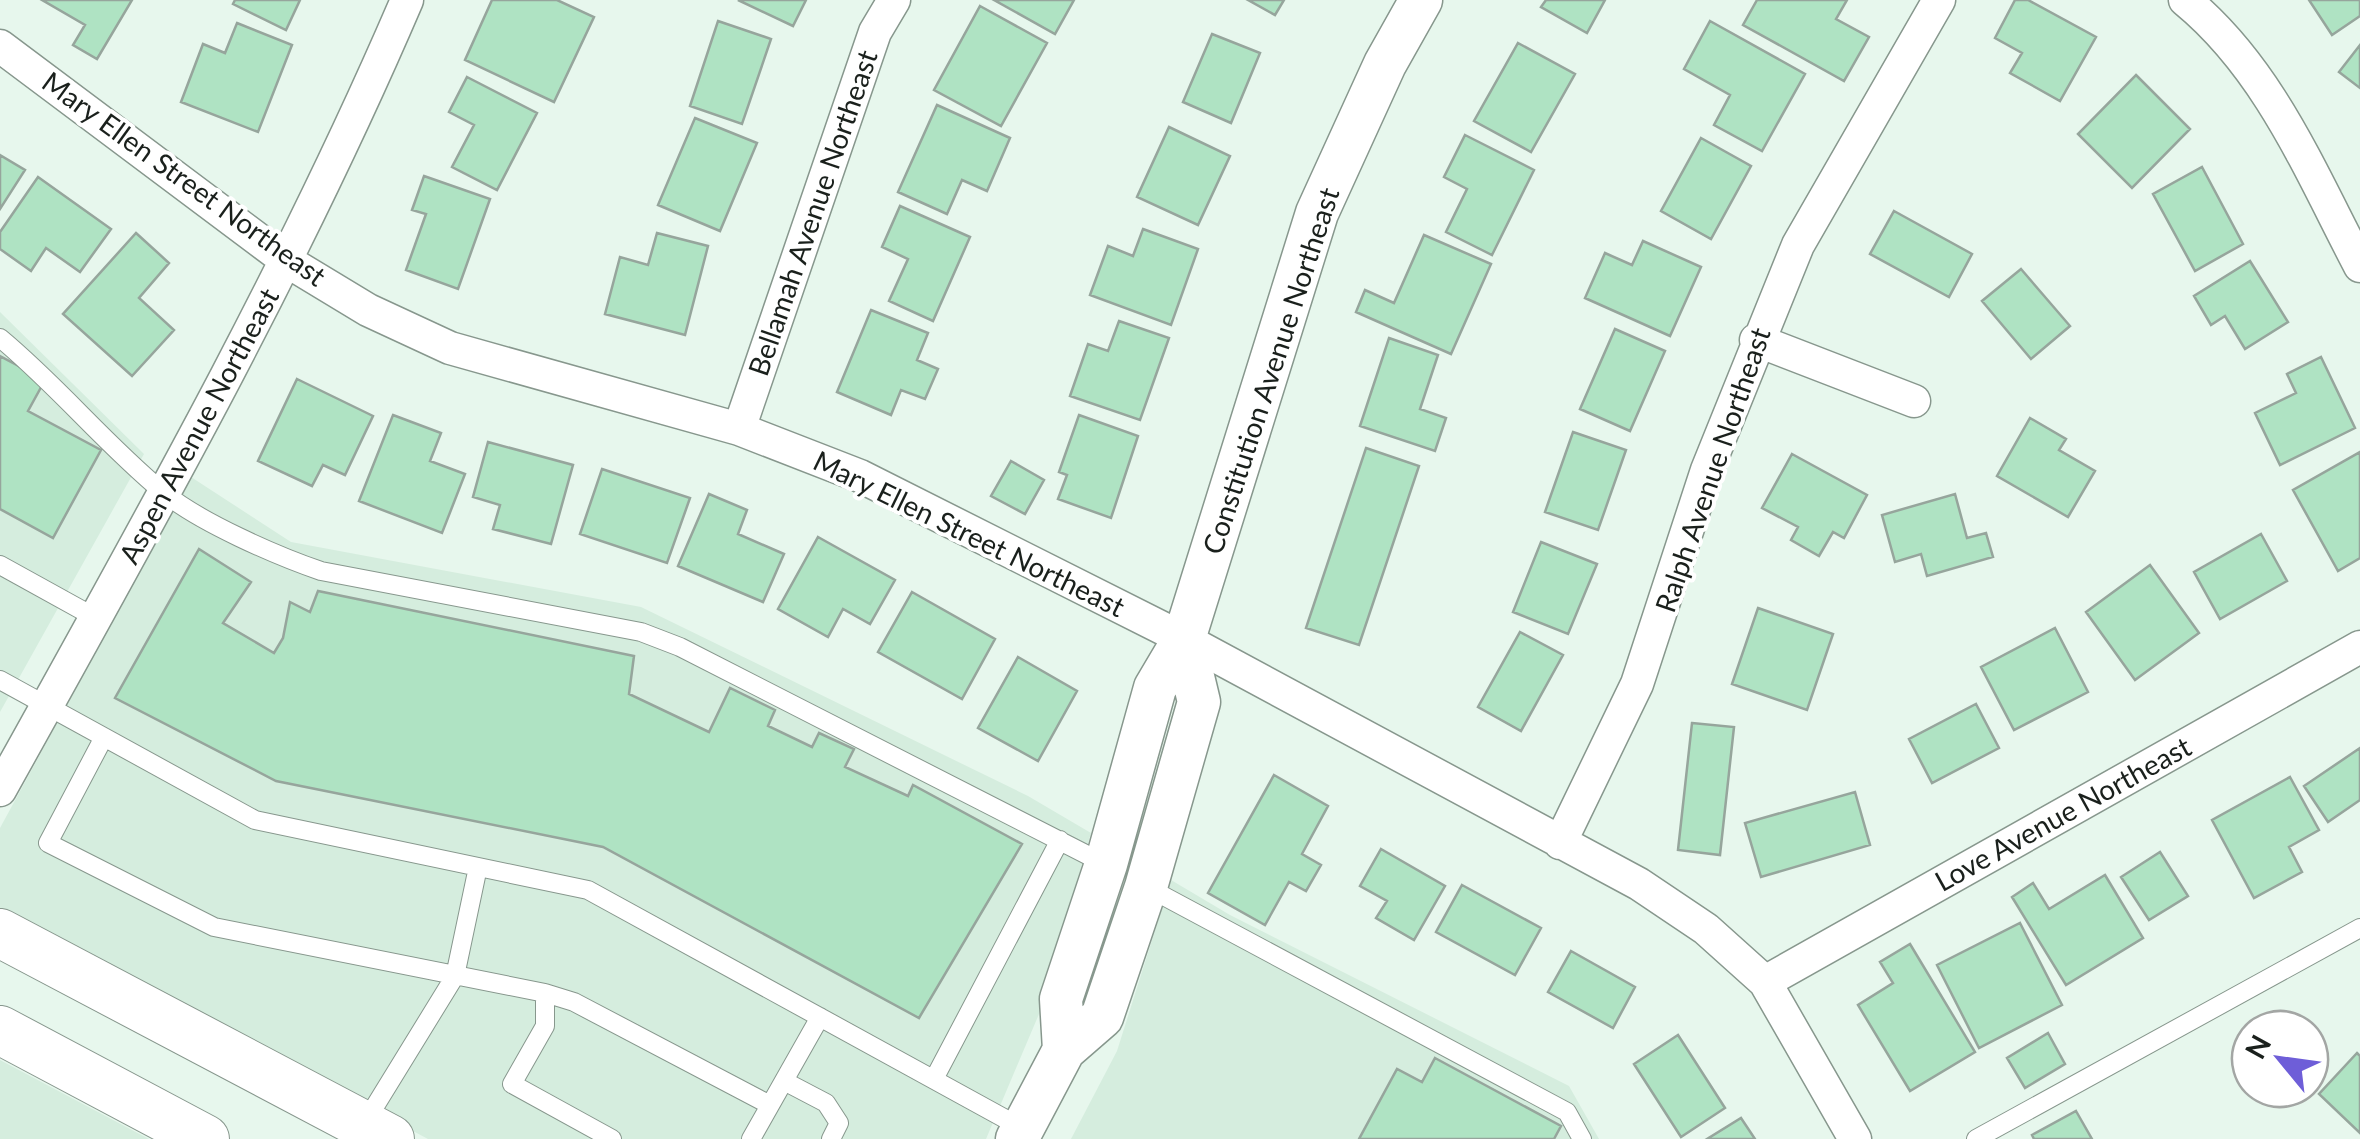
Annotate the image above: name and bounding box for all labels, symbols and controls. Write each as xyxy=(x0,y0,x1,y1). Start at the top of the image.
street label: Bellamah Avenue Northeast xyxy=(740,45,884,380)
street label: Mary Ellen Street Northeast xyxy=(36,64,333,292)
street label: Constitution Avenue Northeast xyxy=(1195,183,1345,558)
street label: Aspen Avenue Northeast xyxy=(111,282,285,569)
street label: Ralph Avenue Northeast xyxy=(1647,323,1777,616)
street label: Mary Ellen Street Northeast xyxy=(808,443,1131,623)
street label: Love Avenue Northeast xyxy=(1929,729,2196,898)
north arrow xyxy=(2230,1009,2330,1109)
text: N xyxy=(2237,1029,2277,1064)

